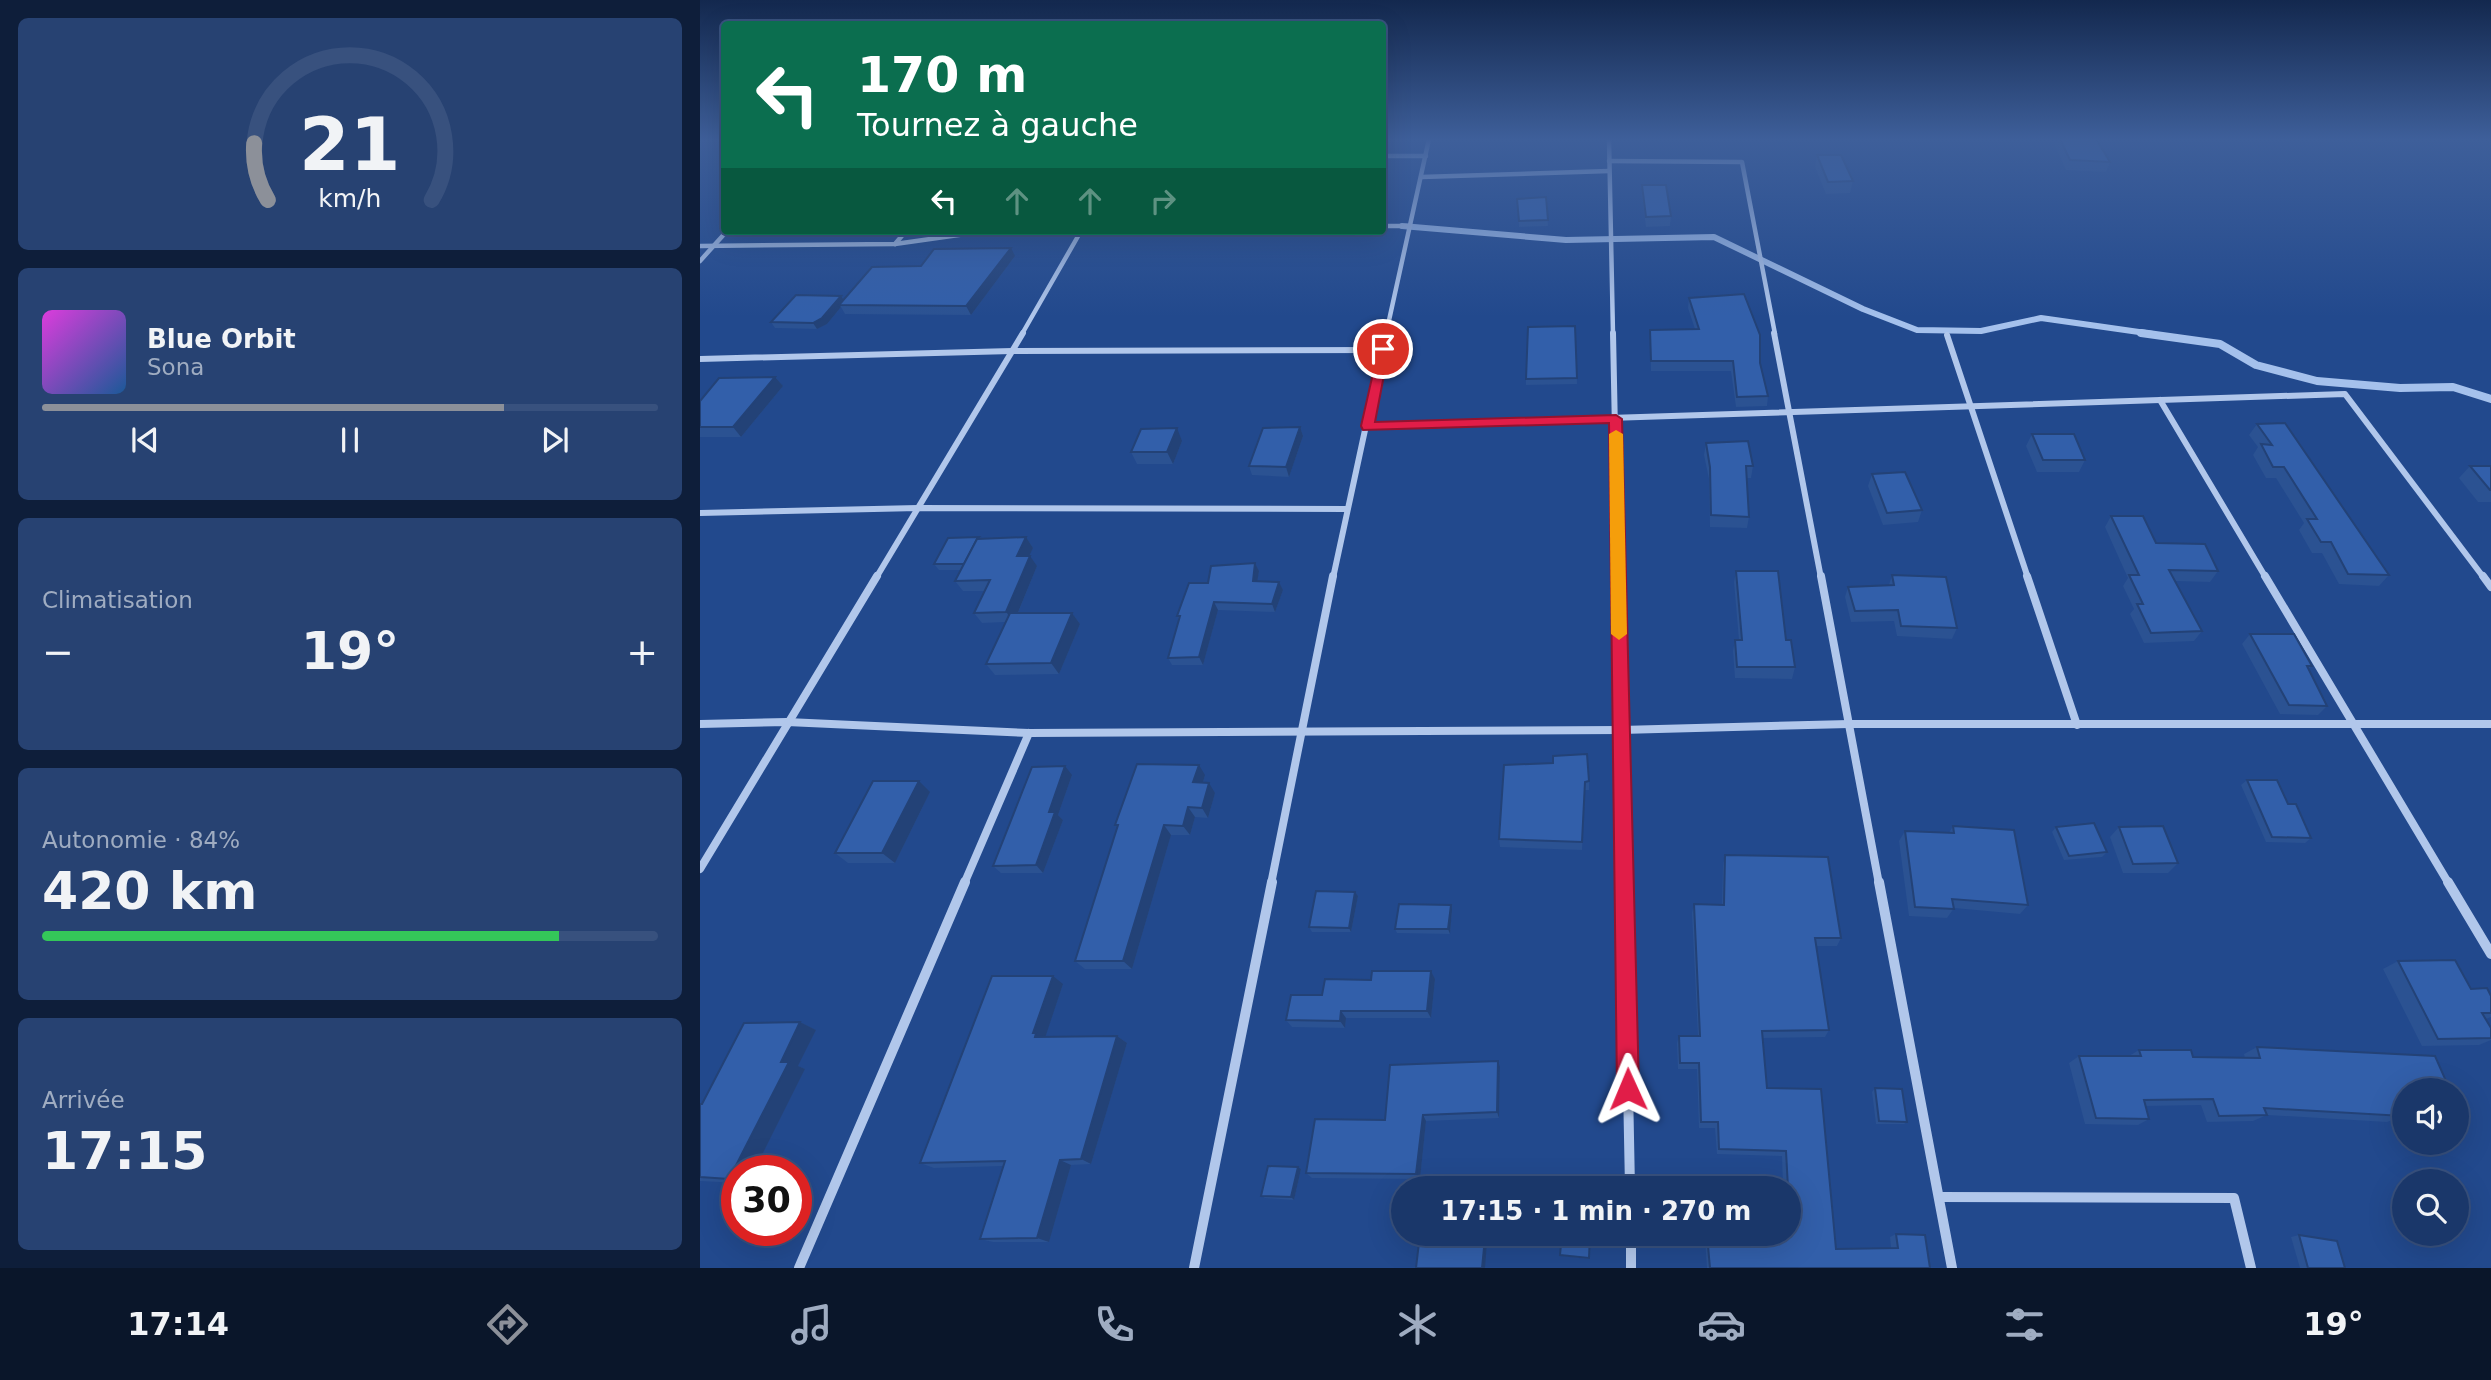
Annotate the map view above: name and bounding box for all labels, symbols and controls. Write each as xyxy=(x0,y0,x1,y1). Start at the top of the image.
text: 170 m xyxy=(857,47,1027,104)
icon: left xyxy=(742,49,833,140)
text: 21 xyxy=(299,102,401,187)
text: Tournez à gauche xyxy=(857,106,1138,144)
icon: left xyxy=(925,182,963,220)
icon: ahead xyxy=(998,182,1036,220)
icon: ahead xyxy=(1071,182,1109,220)
icon: right xyxy=(1144,182,1182,220)
text: km/h xyxy=(318,184,382,213)
pin xyxy=(1353,319,1413,379)
text: Blue Orbit xyxy=(147,324,296,354)
icon: arrive xyxy=(1364,330,1402,368)
text: Sona xyxy=(147,354,204,380)
icon: previous xyxy=(126,421,164,459)
icon: pause xyxy=(331,421,369,459)
icon: next xyxy=(536,421,574,459)
text: Climatisation xyxy=(42,587,193,613)
text: 19° xyxy=(301,621,399,681)
text: − xyxy=(42,630,74,674)
text: + xyxy=(626,630,658,674)
text: Autonomie · 84% xyxy=(42,827,240,853)
text: 420 km xyxy=(42,861,257,921)
position arrow xyxy=(1591,1052,1665,1126)
map controls xyxy=(2392,1078,2469,1246)
button: sound xyxy=(2392,1078,2469,1155)
text: Arrivée xyxy=(42,1087,125,1113)
text: 17:15 xyxy=(42,1121,208,1181)
speed limit sign: 30 xyxy=(721,1155,812,1246)
button: search xyxy=(2392,1169,2469,1246)
text: 17:15 · 1 min · 270 m xyxy=(1441,1196,1751,1226)
icon: directions xyxy=(483,1300,532,1349)
icon: music xyxy=(787,1300,836,1349)
icon: phone xyxy=(1090,1300,1139,1349)
icon: climate xyxy=(1393,1300,1442,1349)
icon: car xyxy=(1697,1300,1746,1349)
icon: filters xyxy=(2000,1300,2049,1349)
text: 17:14 xyxy=(127,1305,229,1343)
text: 19° xyxy=(2303,1305,2364,1343)

